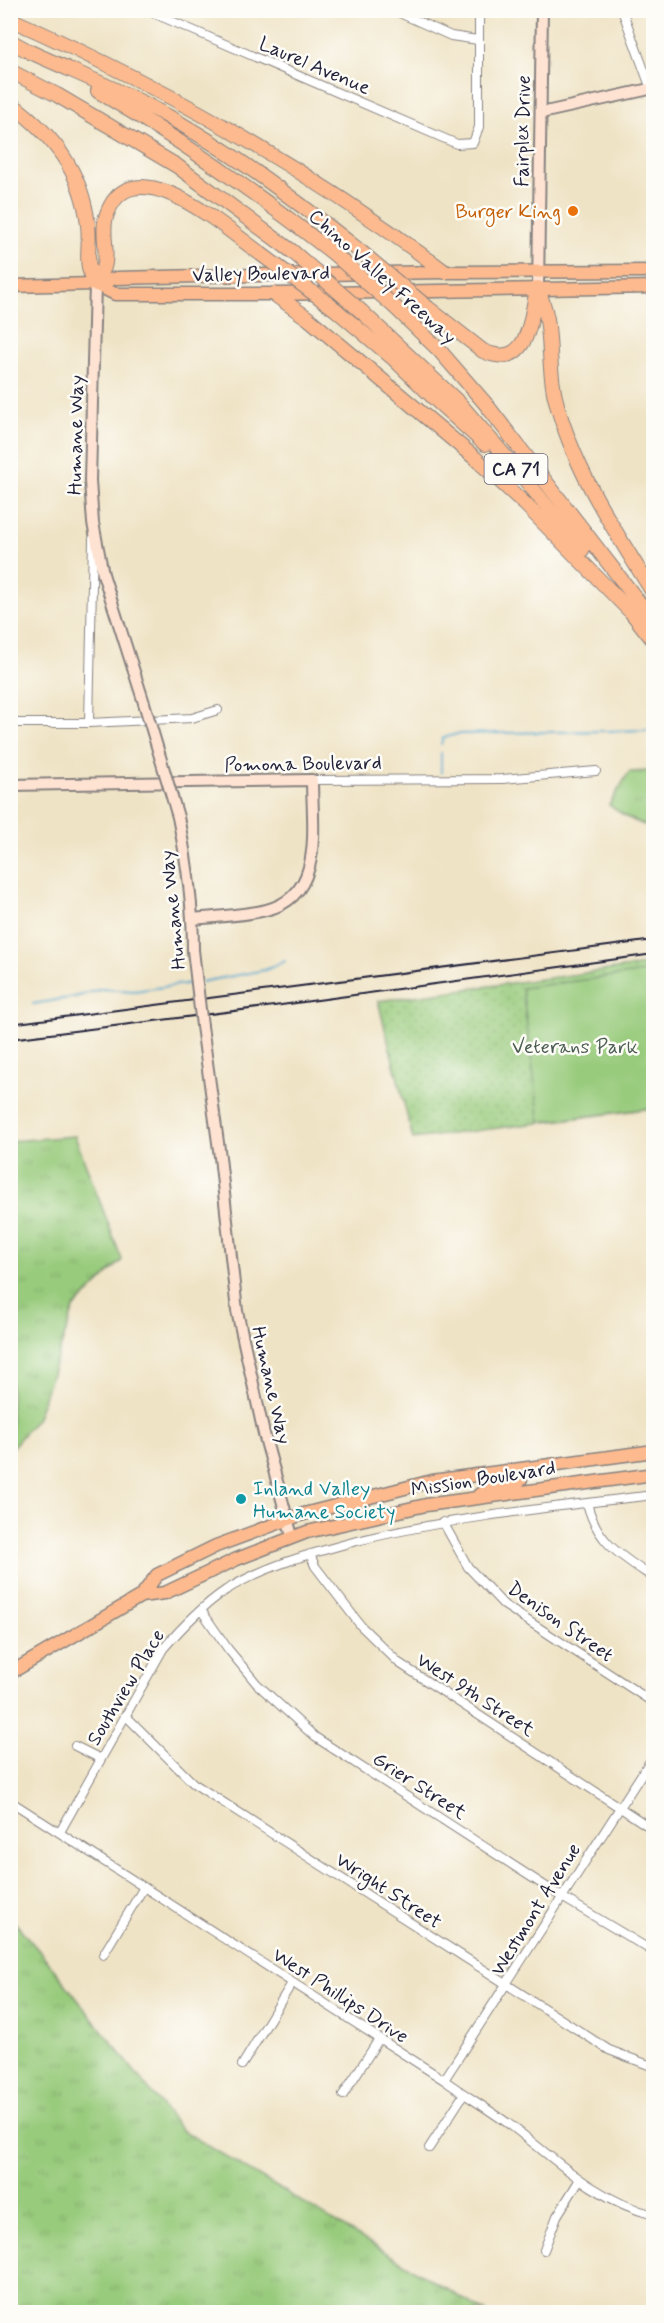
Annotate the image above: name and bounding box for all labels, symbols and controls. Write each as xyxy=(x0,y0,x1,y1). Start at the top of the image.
street label: Laurel Avenue xyxy=(255,31,374,102)
street label: Fairplex Drive xyxy=(509,75,538,187)
place label: Burger King xyxy=(455,199,561,227)
street label: Chino Valley Freeway xyxy=(302,203,462,351)
marker: Burger King xyxy=(566,204,580,218)
street label: Valley Boulevard xyxy=(192,260,330,289)
street label: Humane Way xyxy=(62,375,91,495)
road number: CA 71 xyxy=(484,454,548,484)
street label: Pomona Boulevard xyxy=(224,750,382,779)
street label: Humane Way xyxy=(154,849,193,971)
park label: Veterans Park xyxy=(512,1034,638,1061)
street label: Humane Way xyxy=(244,1324,297,1447)
street label: Mission Boulevard xyxy=(409,1455,558,1504)
place label: Inland Valley Humane Society xyxy=(253,1476,396,1526)
marker: Inland Valley Humane Society xyxy=(234,1492,248,1506)
street label: Denison Street xyxy=(502,1576,619,1669)
street label: Southview Place xyxy=(81,1625,172,1751)
street label: West 9th Street xyxy=(411,1647,540,1744)
street label: Grier Street xyxy=(367,1746,472,1827)
street label: Westmont Avenue xyxy=(485,1838,588,1981)
street label: Wright Street xyxy=(329,1847,447,1937)
street label: West Phillips Drive xyxy=(267,1942,413,2050)

